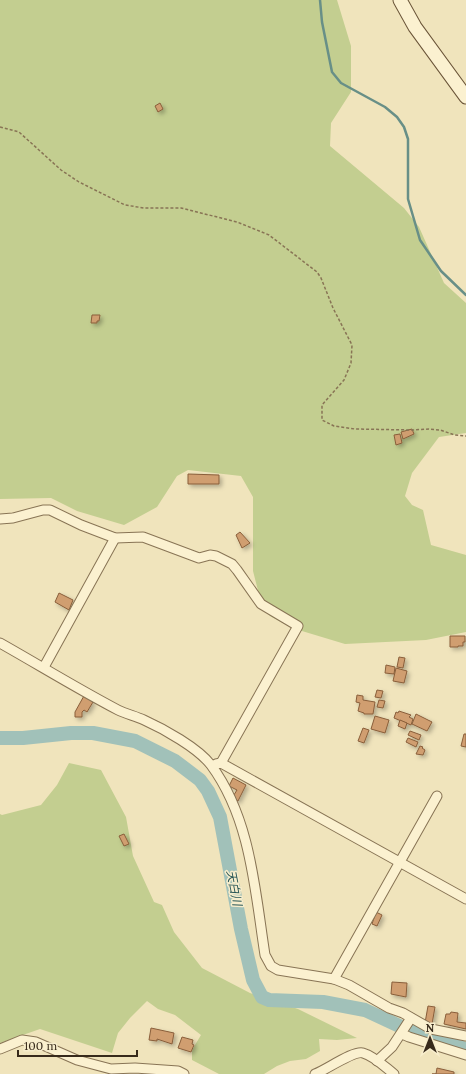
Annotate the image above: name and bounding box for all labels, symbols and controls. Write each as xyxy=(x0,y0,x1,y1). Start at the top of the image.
water label: 天白川 xyxy=(224,869,246,909)
north arrow xyxy=(410,1018,450,1058)
text: N xyxy=(426,1021,435,1035)
scale bar xyxy=(18,1032,137,1058)
text: 100 m xyxy=(24,1038,57,1053)

